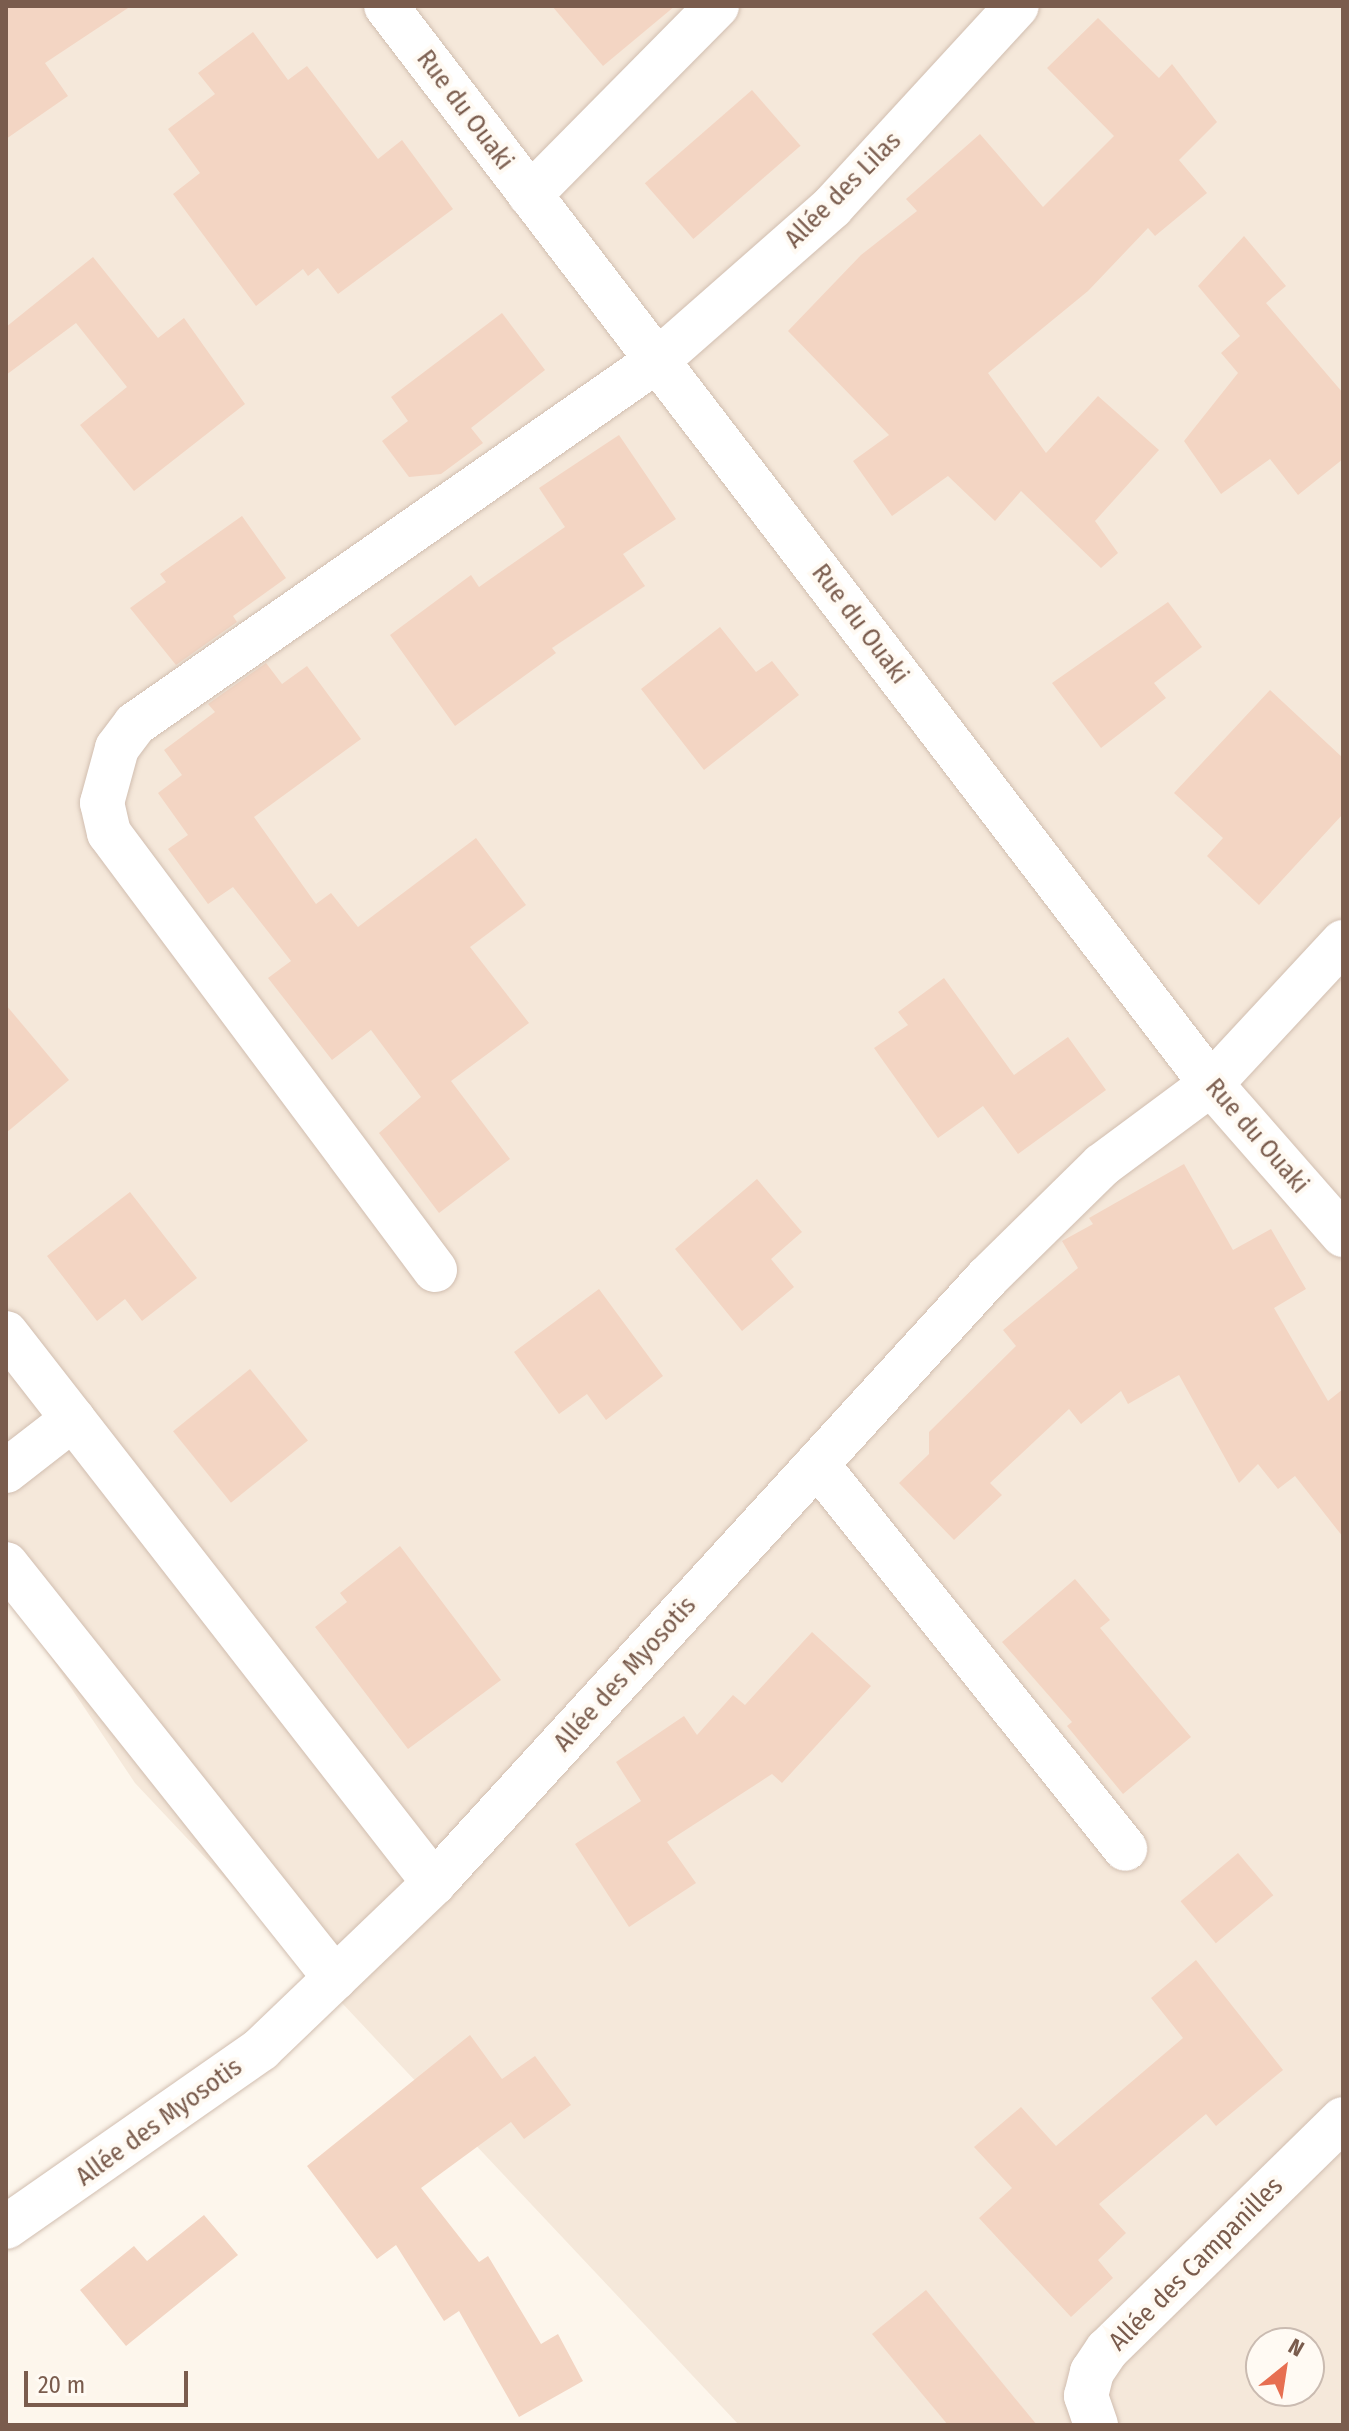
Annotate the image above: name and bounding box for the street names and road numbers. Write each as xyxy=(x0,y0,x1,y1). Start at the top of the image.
street label: Rue du Ouaki xyxy=(410,44,520,176)
street label: Allée des Lilas xyxy=(778,125,908,255)
street label: Rue du Ouaki xyxy=(805,558,915,690)
street label: Rue du Ouaki xyxy=(1199,1072,1315,1200)
street label: Allée des Myosotis xyxy=(547,1590,703,1758)
street label: Allée des Myosotis xyxy=(70,2051,248,2193)
street label: Allée des Campanilles xyxy=(1103,2171,1289,2357)

